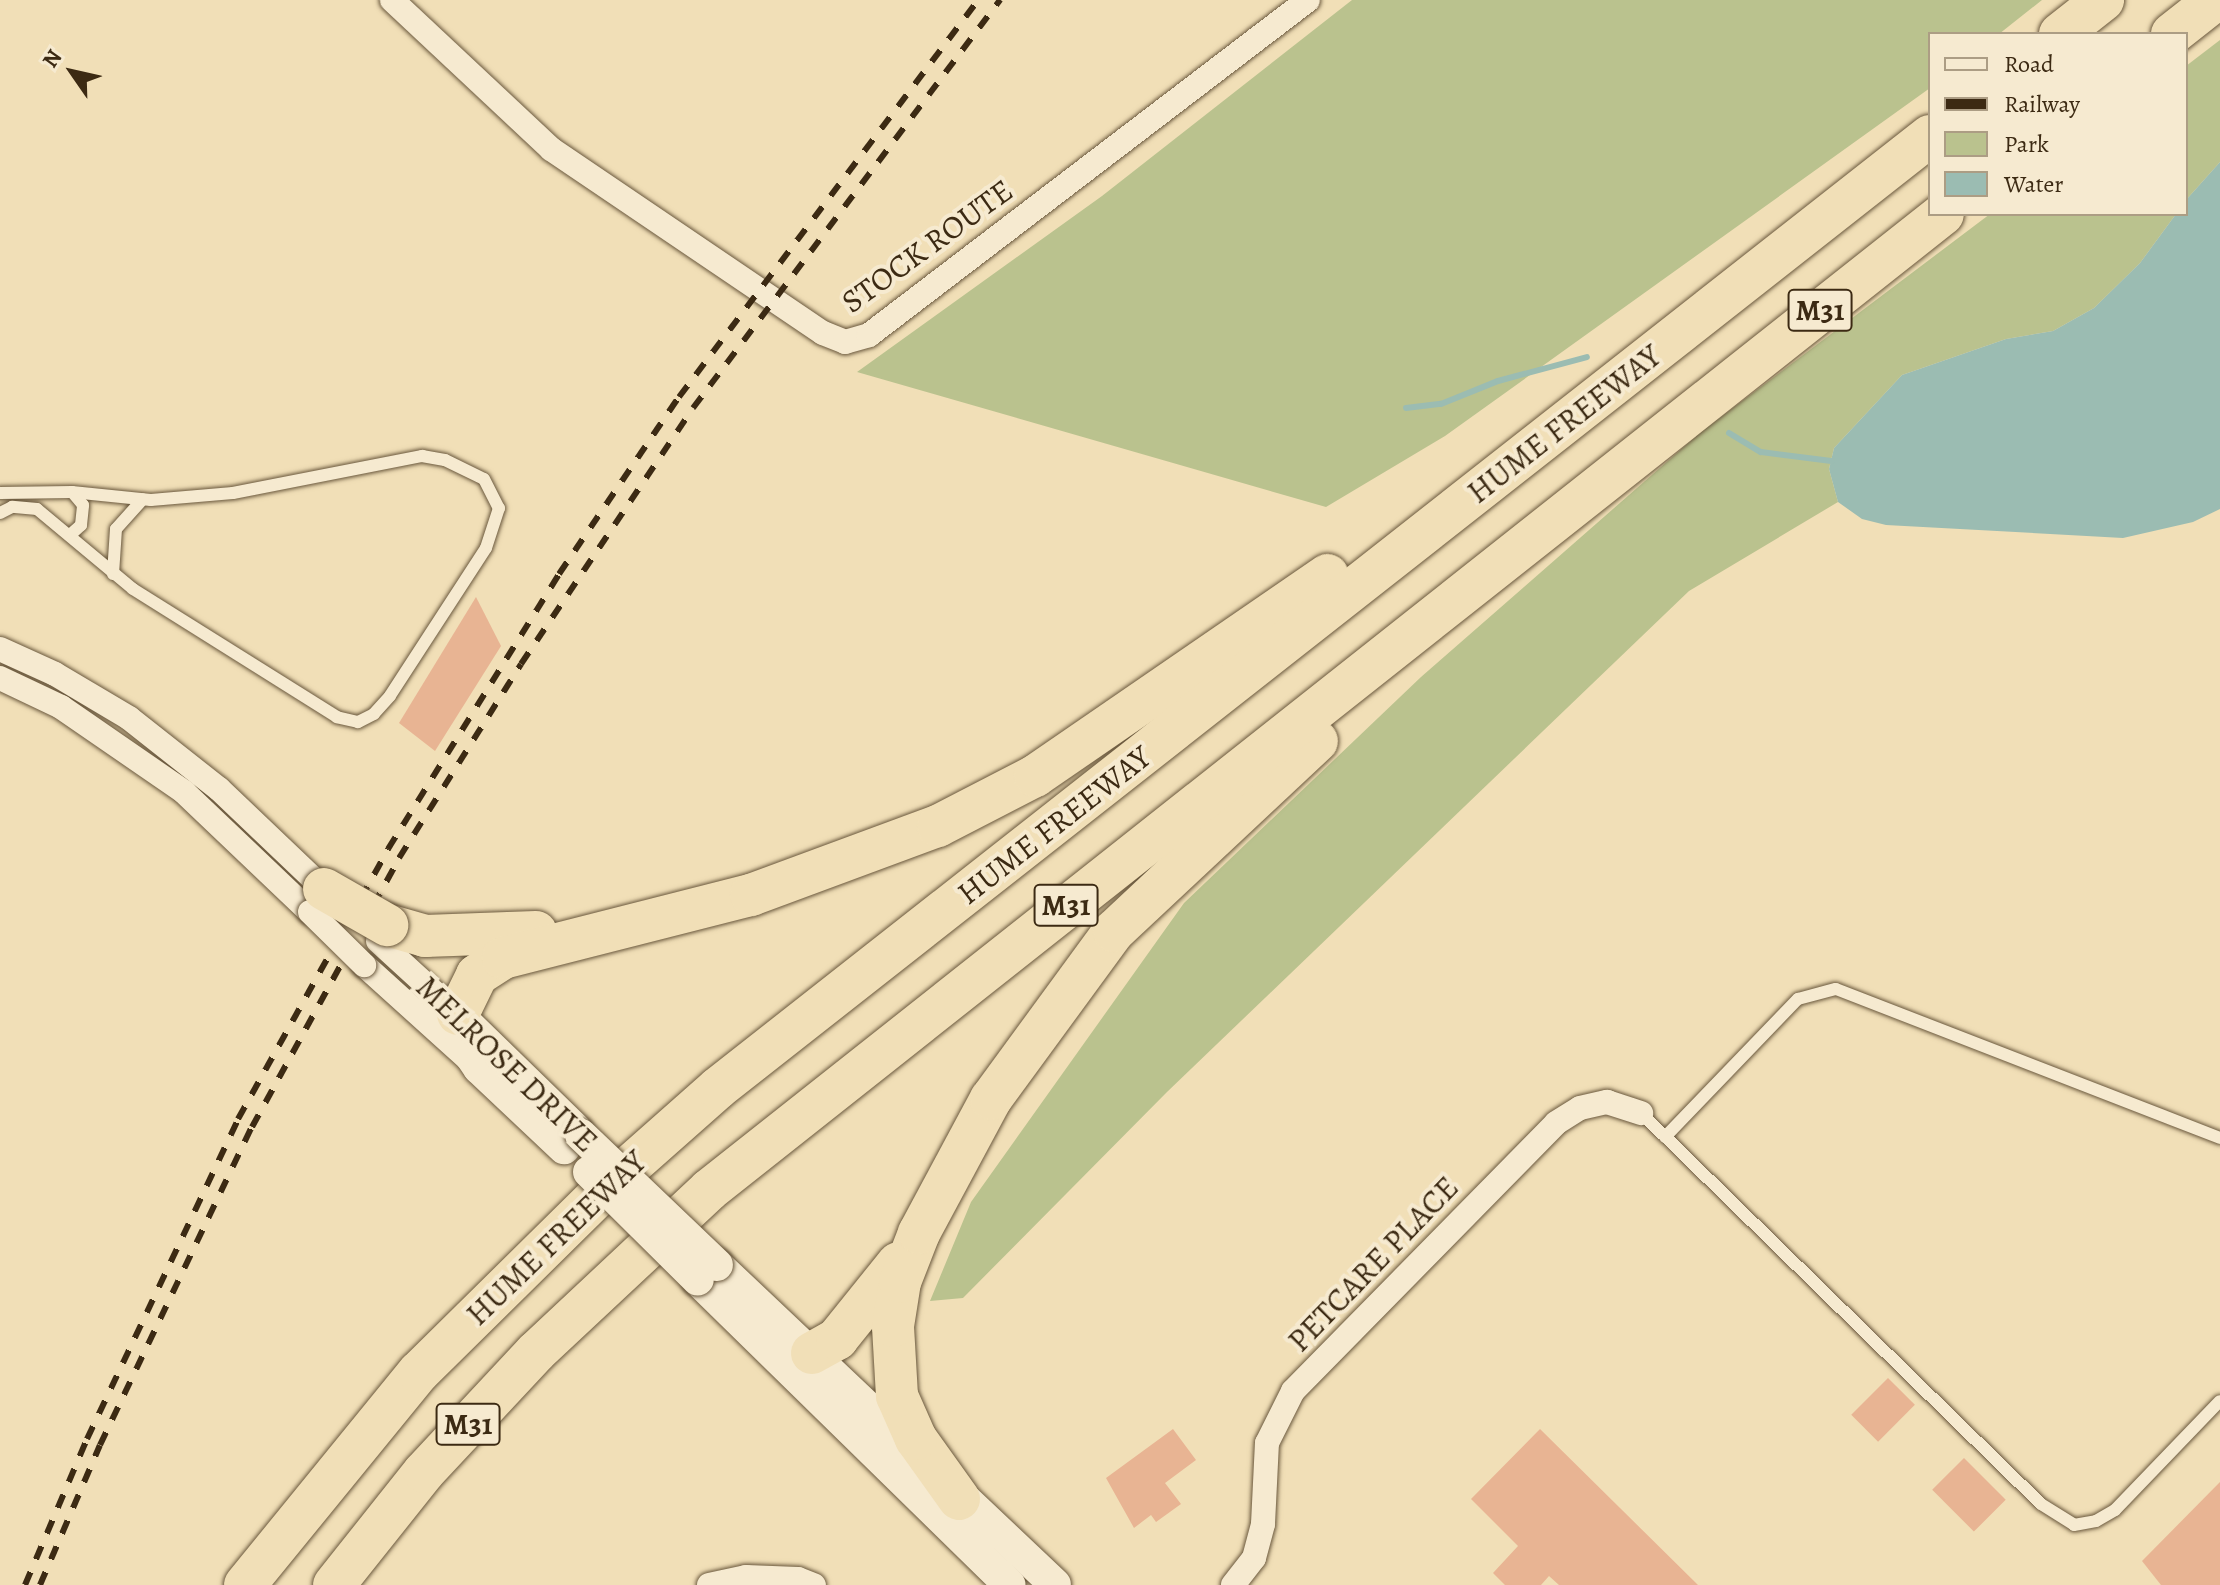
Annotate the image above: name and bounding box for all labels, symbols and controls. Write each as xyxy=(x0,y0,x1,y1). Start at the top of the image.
north arrow xyxy=(32,32,112,112)
legend xyxy=(1928,32,2188,216)
text: N xyxy=(35,44,69,74)
text: Road xyxy=(2004,48,2054,80)
text: Railway xyxy=(2004,88,2080,120)
text: Park xyxy=(2004,128,2049,160)
text: Water xyxy=(2004,168,2064,200)
street label: STOCK ROUTE xyxy=(834,171,1020,321)
road number: M31 xyxy=(1786,284,1854,336)
street label: HUME FREEWAY xyxy=(1460,336,1668,512)
street label: HUME FREEWAY xyxy=(950,737,1158,913)
road number: M31 xyxy=(1032,879,1100,931)
street label: MELROSE DRIVE xyxy=(408,968,606,1160)
street label: HUME FREEWAY xyxy=(458,1143,654,1333)
street label: PETCARE PLACE xyxy=(1280,1168,1466,1360)
road number: M31 xyxy=(434,1398,502,1450)

